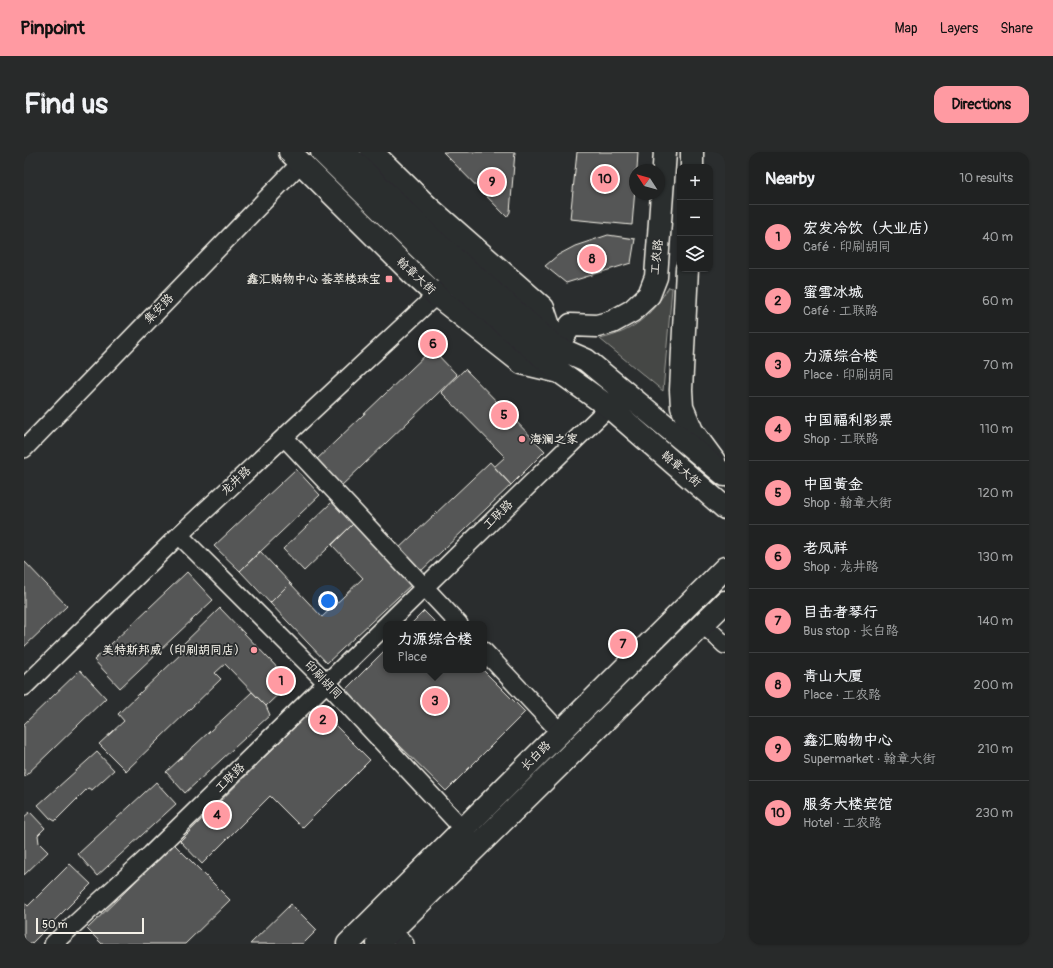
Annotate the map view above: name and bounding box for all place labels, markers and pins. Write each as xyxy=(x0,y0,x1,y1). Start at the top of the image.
pin: 10 xyxy=(592,164,618,194)
pin: 9 xyxy=(479,167,505,197)
pin: 8 xyxy=(579,244,605,274)
place label: 鑫汇购物中心 荟萃楼珠宝 xyxy=(246,272,381,287)
marker: 鑫汇购物中心 荟萃楼珠宝 xyxy=(384,274,394,284)
pin: 6 xyxy=(420,329,446,359)
pin: 5 xyxy=(491,400,517,430)
place label: 海澜之家 xyxy=(530,432,578,447)
marker: 海澜之家 xyxy=(517,434,527,444)
pin: 7 xyxy=(610,629,636,659)
place label: 美特斯邦威（印刷胡同店） xyxy=(102,643,246,658)
marker: 美特斯邦威（印刷胡同店） xyxy=(249,645,259,655)
pin: 1 xyxy=(268,666,294,696)
pin: 3 xyxy=(422,686,448,716)
pin: 2 xyxy=(310,705,336,735)
pin: 4 xyxy=(204,800,230,830)

